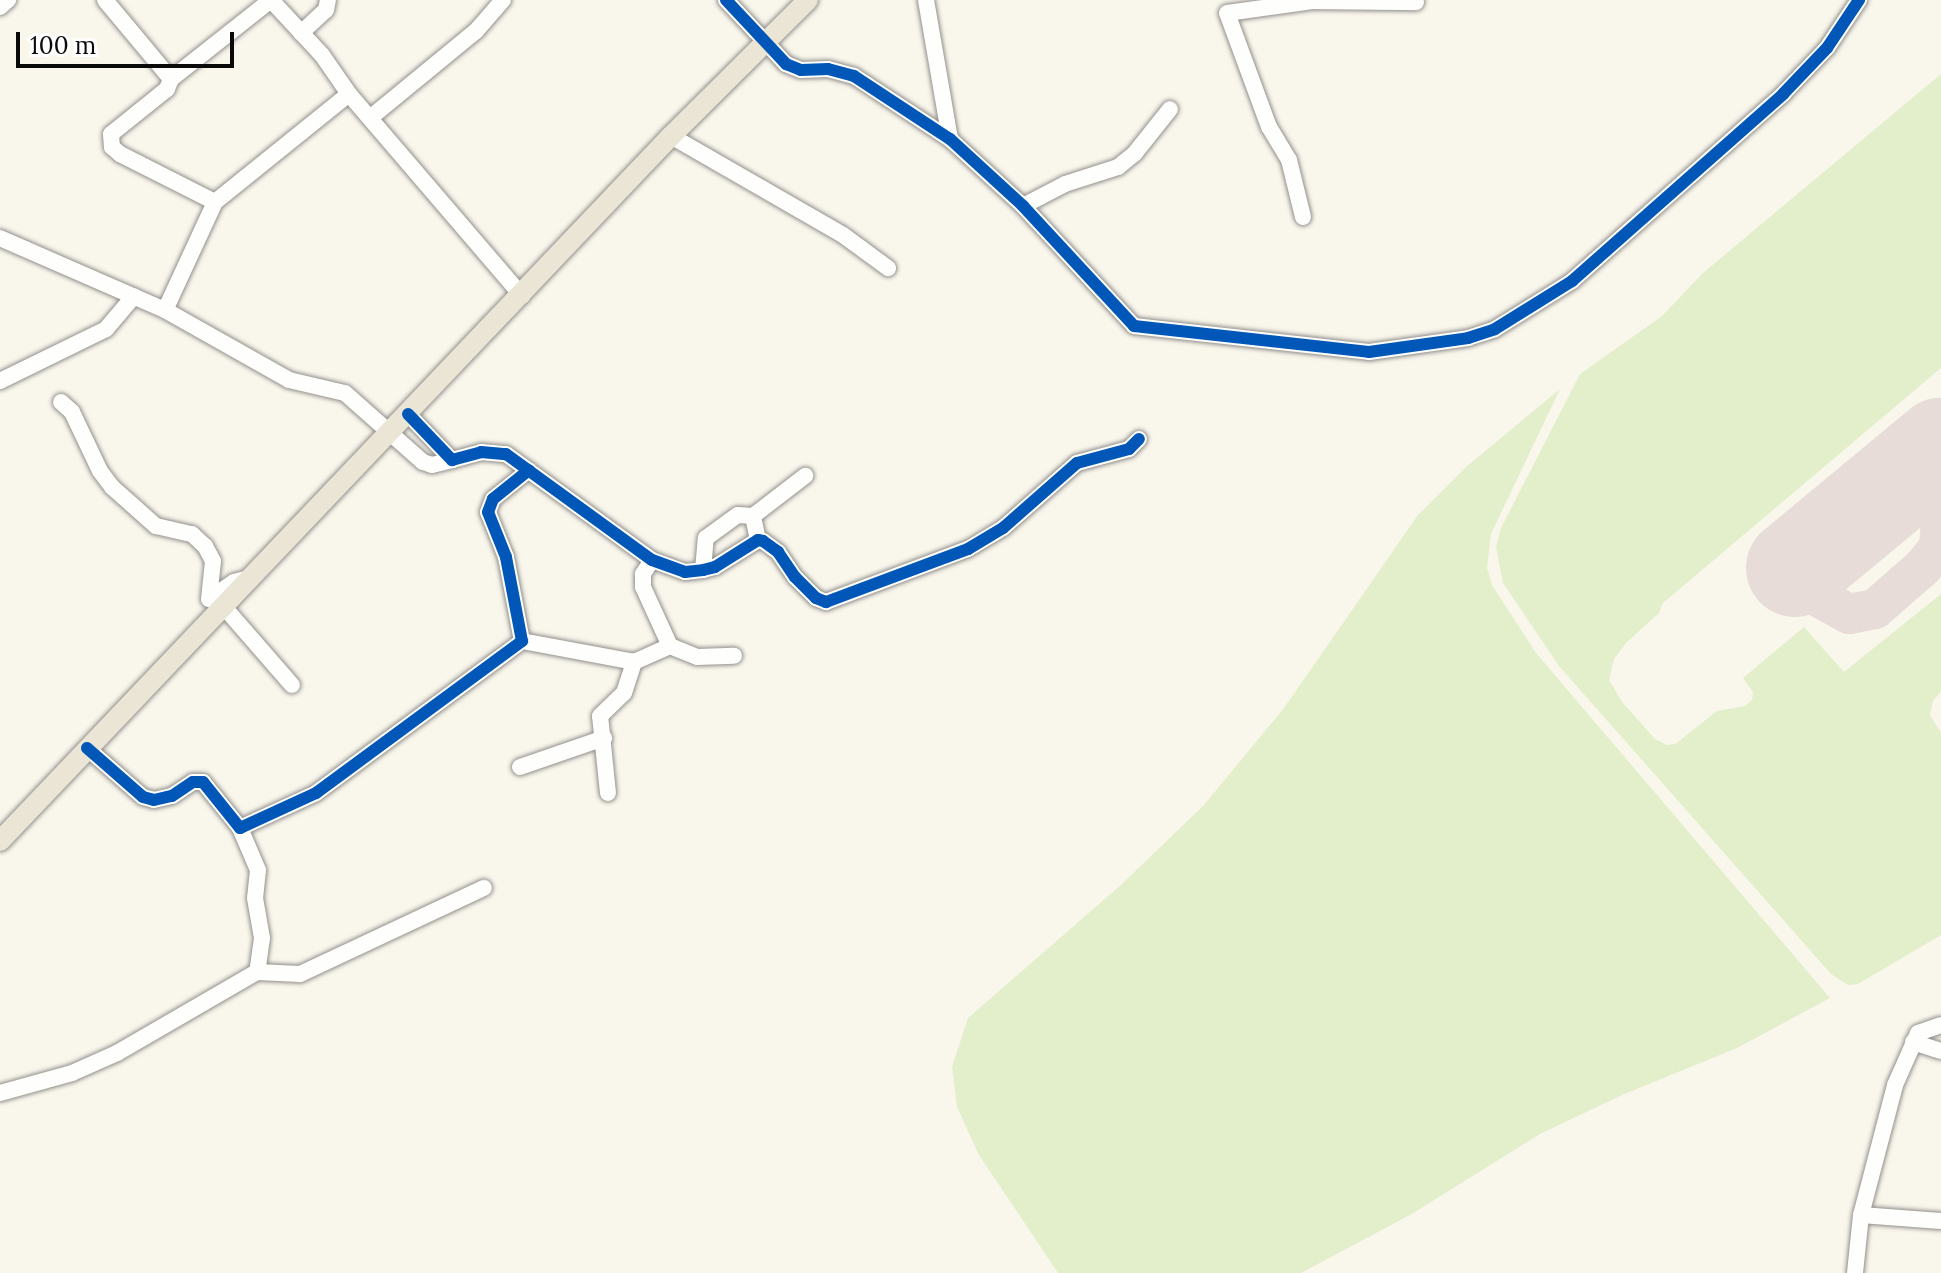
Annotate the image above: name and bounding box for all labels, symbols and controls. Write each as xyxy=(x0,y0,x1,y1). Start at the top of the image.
scale bar xyxy=(20,16,238,66)
text: 100 m xyxy=(30,30,96,61)

